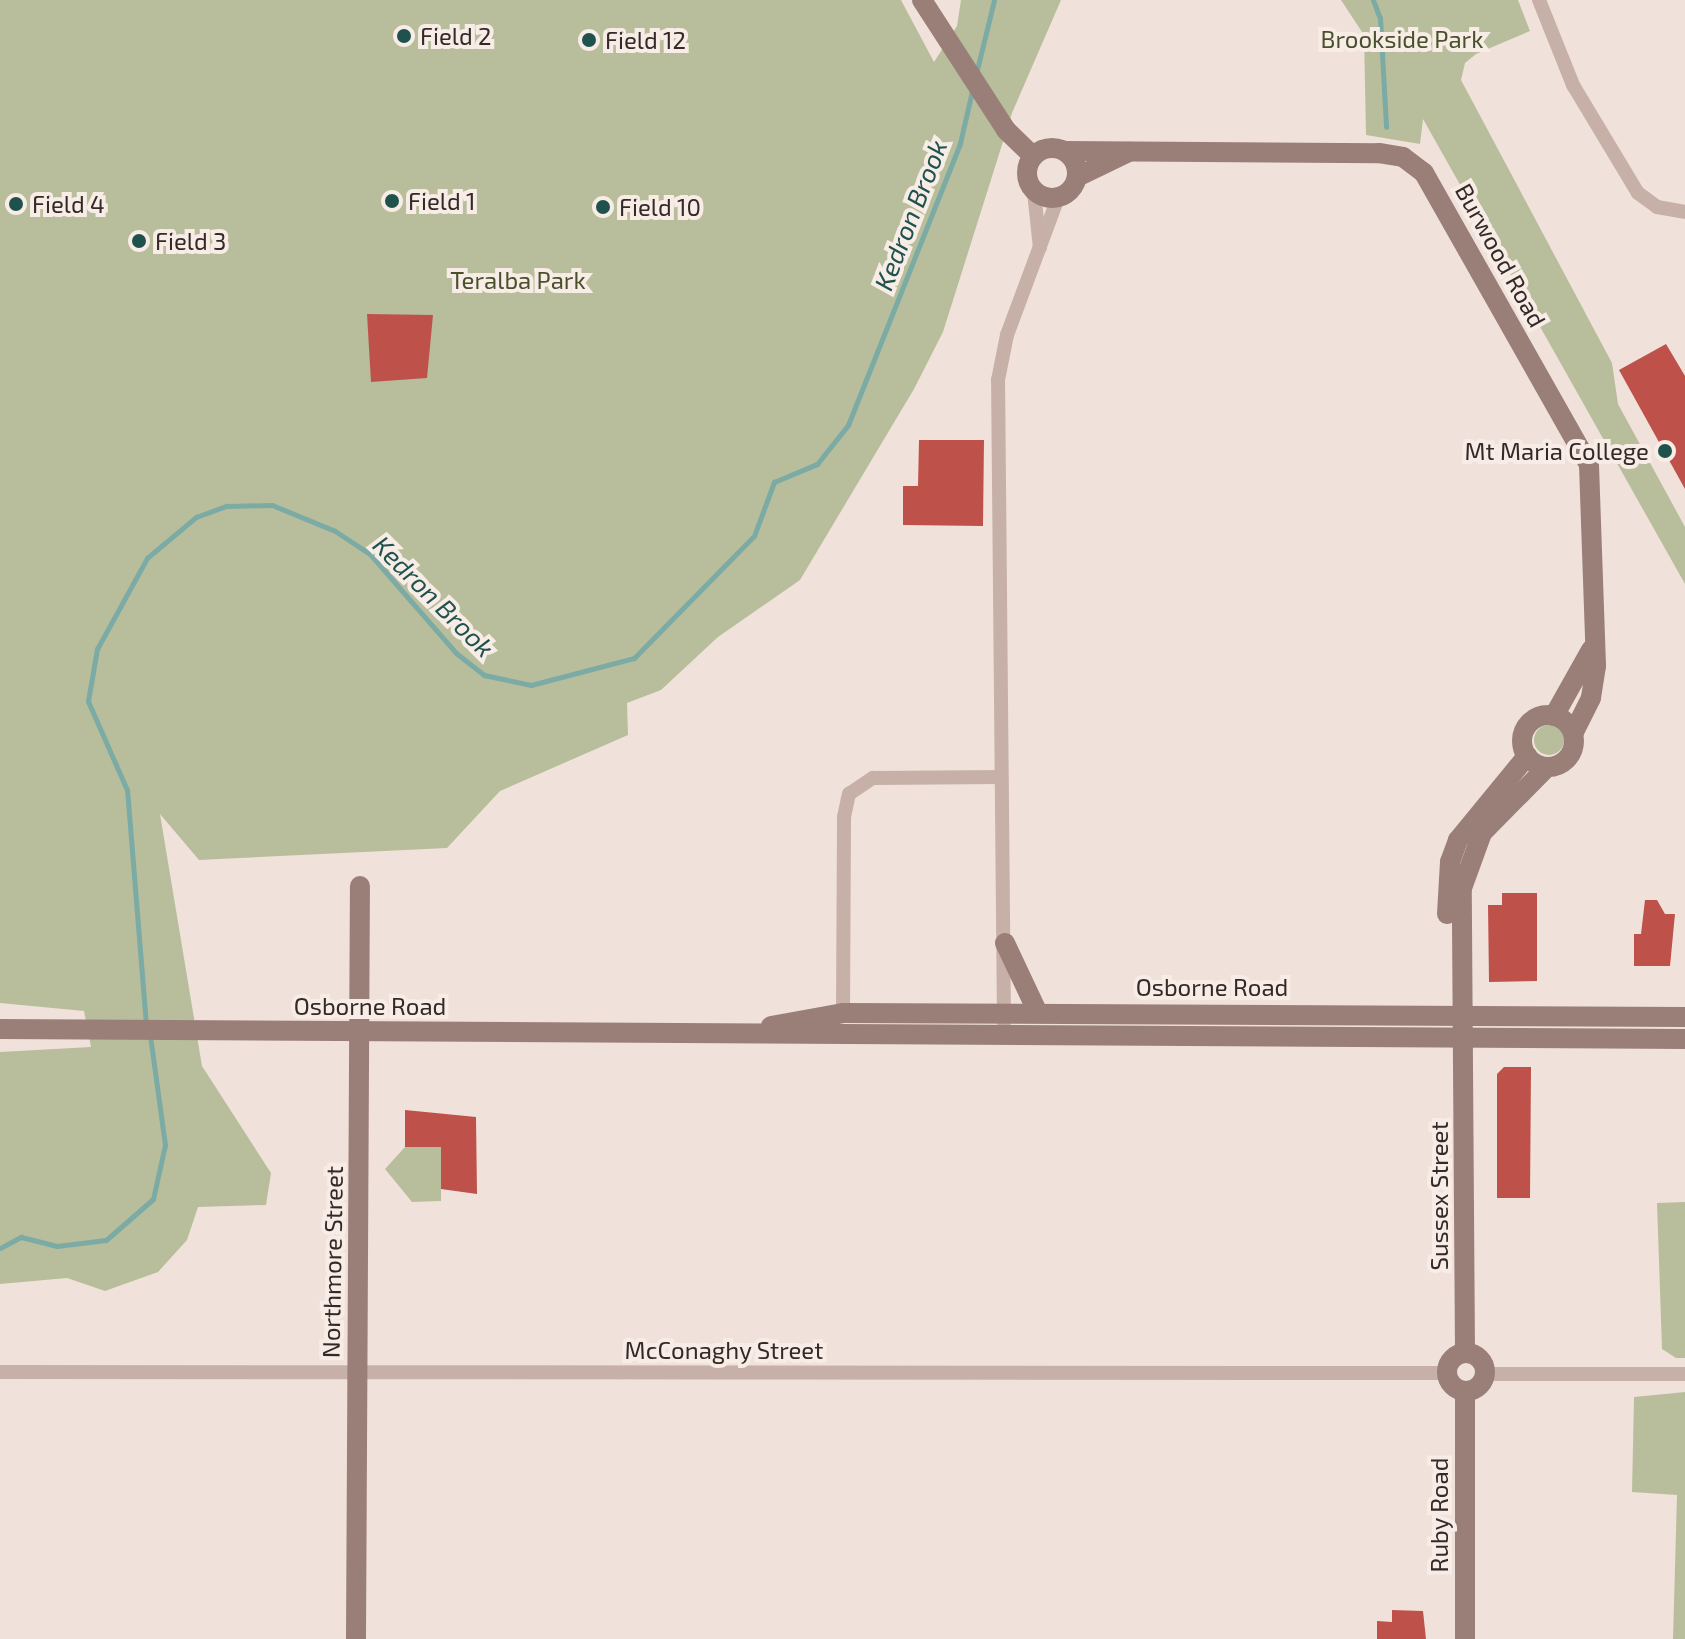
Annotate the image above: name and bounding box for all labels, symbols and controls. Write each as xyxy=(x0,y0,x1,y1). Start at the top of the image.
place label: Field 2 xyxy=(420,22,491,50)
park label: Brookside Park xyxy=(1321,25,1483,53)
place label: Field 12 xyxy=(605,26,686,54)
marker: Field 2 xyxy=(395,27,413,45)
marker: Field 12 xyxy=(580,31,598,49)
water label: Kedron Brook xyxy=(867,135,953,295)
street label: Burwood Road xyxy=(1450,178,1552,332)
place label: Field 1 xyxy=(408,187,476,215)
place label: Field 4 xyxy=(32,190,105,218)
marker: Field 1 xyxy=(383,192,401,210)
place label: Field 10 xyxy=(619,193,701,221)
marker: Field 4 xyxy=(7,195,25,213)
marker: Field 10 xyxy=(594,198,612,216)
place label: Field 3 xyxy=(155,227,226,255)
marker: Field 3 xyxy=(130,232,148,250)
park label: Teralba Park xyxy=(450,266,586,294)
place label: Mt Maria College xyxy=(1464,437,1649,465)
marker: Mt Maria College xyxy=(1656,442,1674,460)
water label: Kedron Brook xyxy=(367,529,501,663)
street label: Osborne Road xyxy=(1136,973,1288,1001)
street label: Osborne Road xyxy=(294,992,446,1020)
street label: Sussex Street xyxy=(1425,1121,1453,1271)
street label: Northmore Street xyxy=(316,1166,348,1358)
street label: McConaghy Street xyxy=(624,1336,824,1364)
street label: Ruby Road xyxy=(1425,1457,1453,1573)

